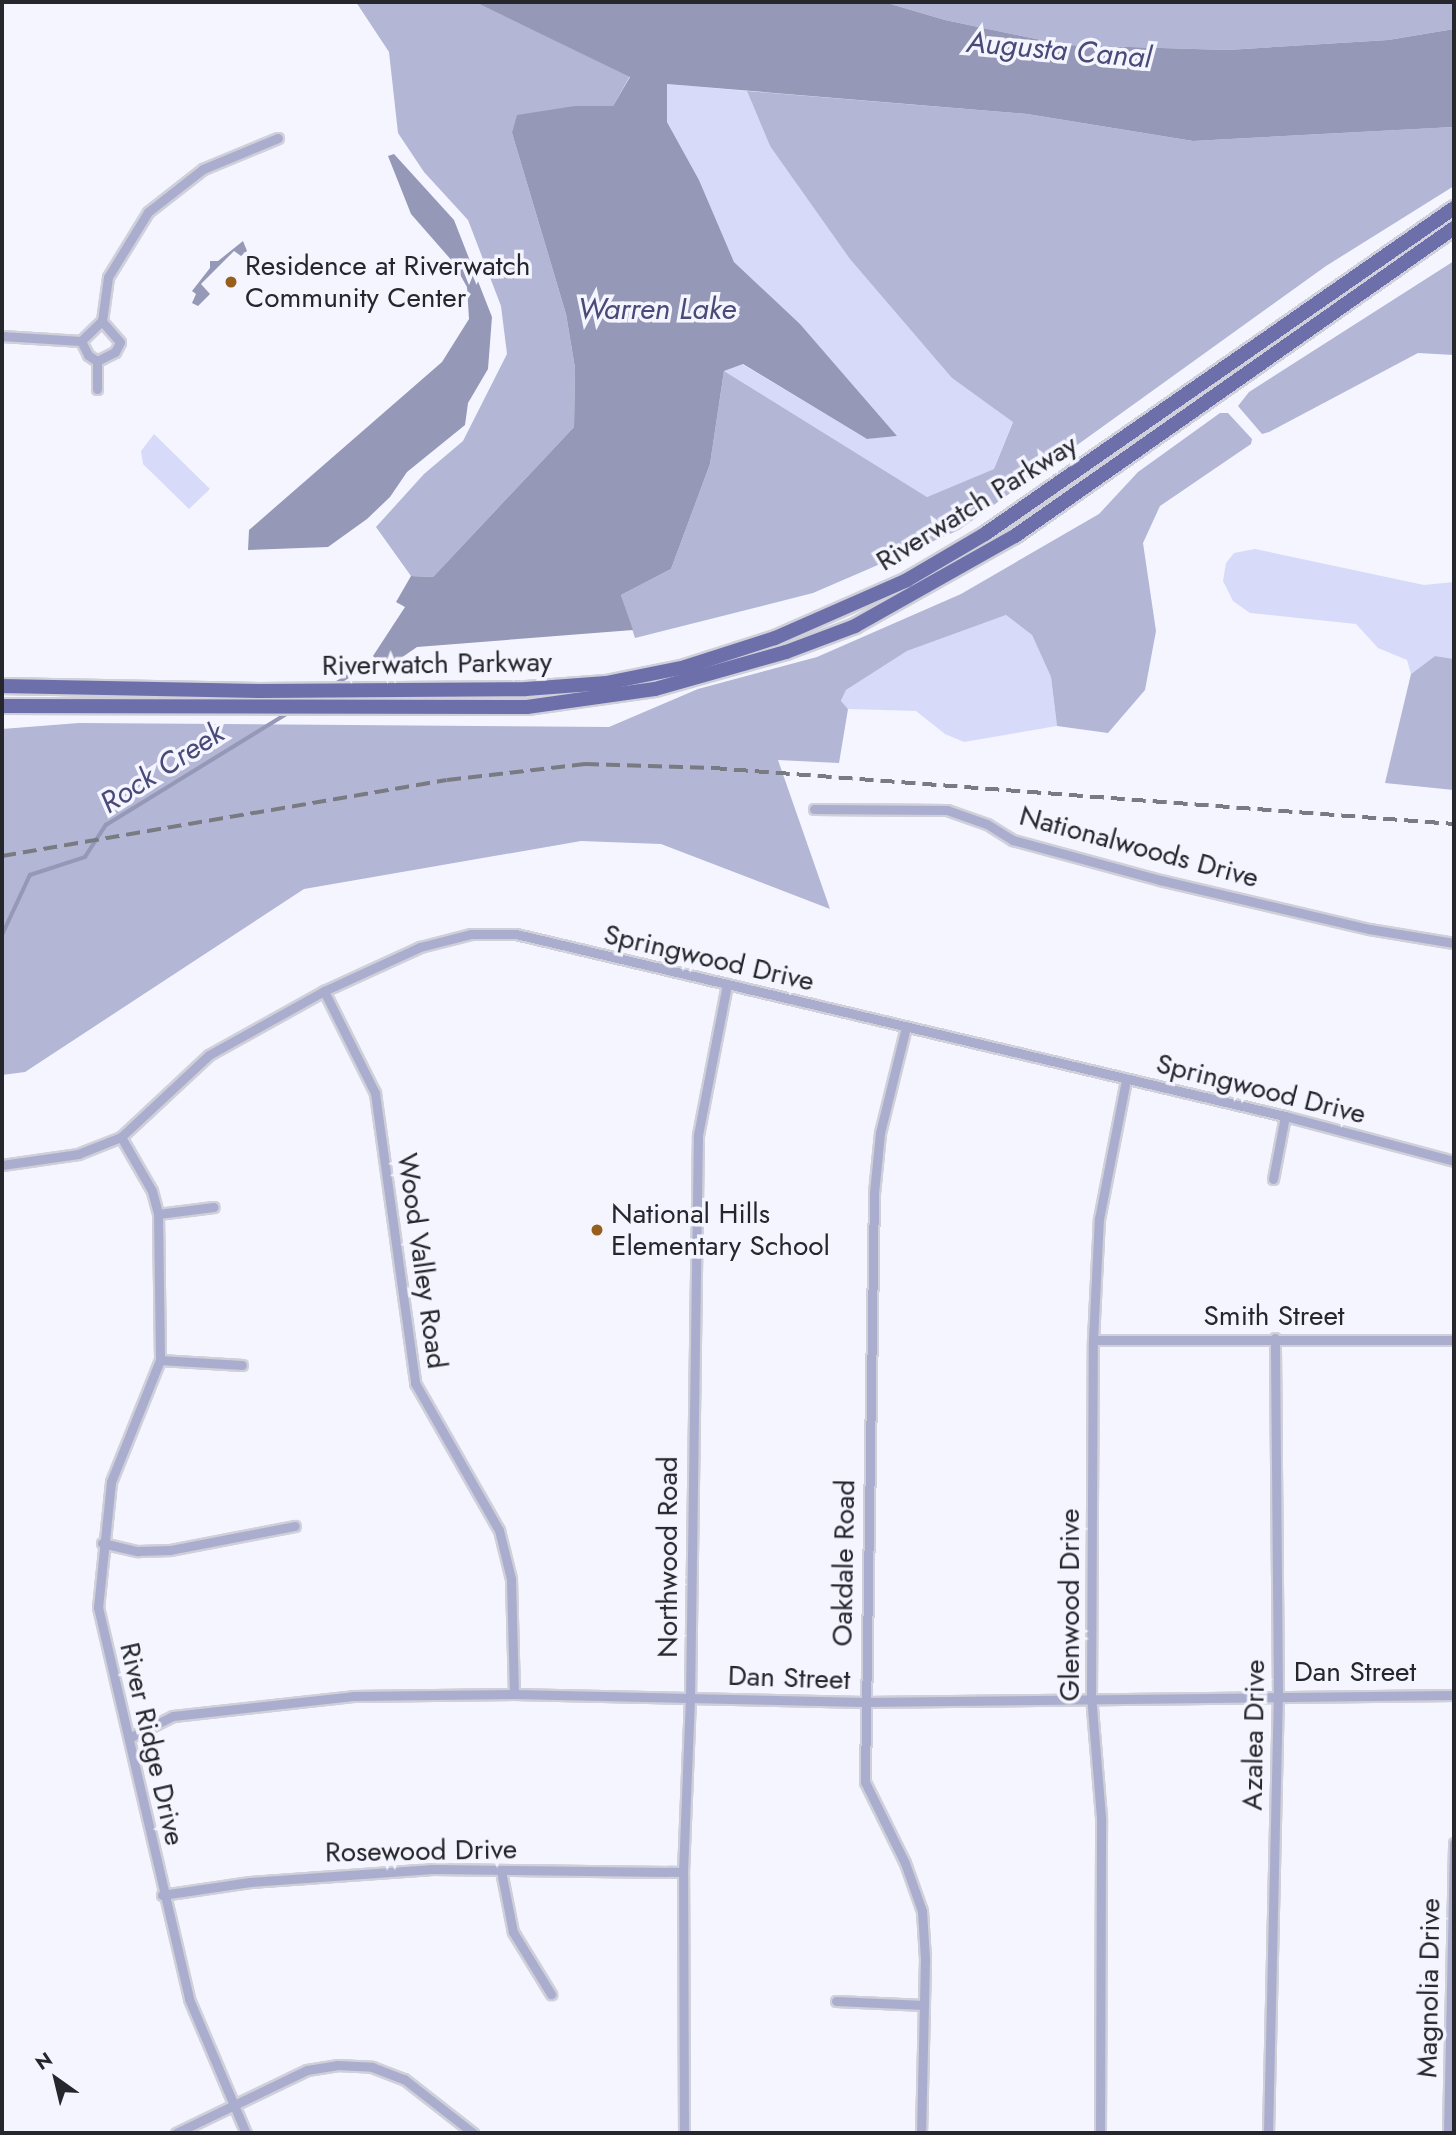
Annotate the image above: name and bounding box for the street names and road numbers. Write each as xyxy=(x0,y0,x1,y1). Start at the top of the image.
street label: Riverwatch Parkway xyxy=(870,428,1084,578)
street label: Riverwatch Parkway xyxy=(322,645,552,683)
street label: Nationalwoods Drive xyxy=(1016,799,1262,895)
street label: Springwood Drive xyxy=(601,917,817,999)
street label: Springwood Drive xyxy=(1153,1047,1369,1131)
street label: Wood Valley Road xyxy=(390,1151,454,1371)
street label: Smith Street xyxy=(1203,1299,1345,1333)
street label: Northwood Road xyxy=(651,1456,685,1658)
street label: Oakdale Road xyxy=(826,1479,862,1647)
street label: Glenwood Drive xyxy=(1053,1509,1087,1701)
street label: River Ridge Drive xyxy=(112,1639,192,1849)
street label: Dan Street xyxy=(1294,1655,1416,1689)
street label: Dan Street xyxy=(727,1659,851,1697)
street label: Azalea Drive xyxy=(1236,1659,1272,1811)
street label: Rosewood Drive xyxy=(325,1833,517,1869)
street label: Magnolia Drive xyxy=(1411,1898,1447,2078)

